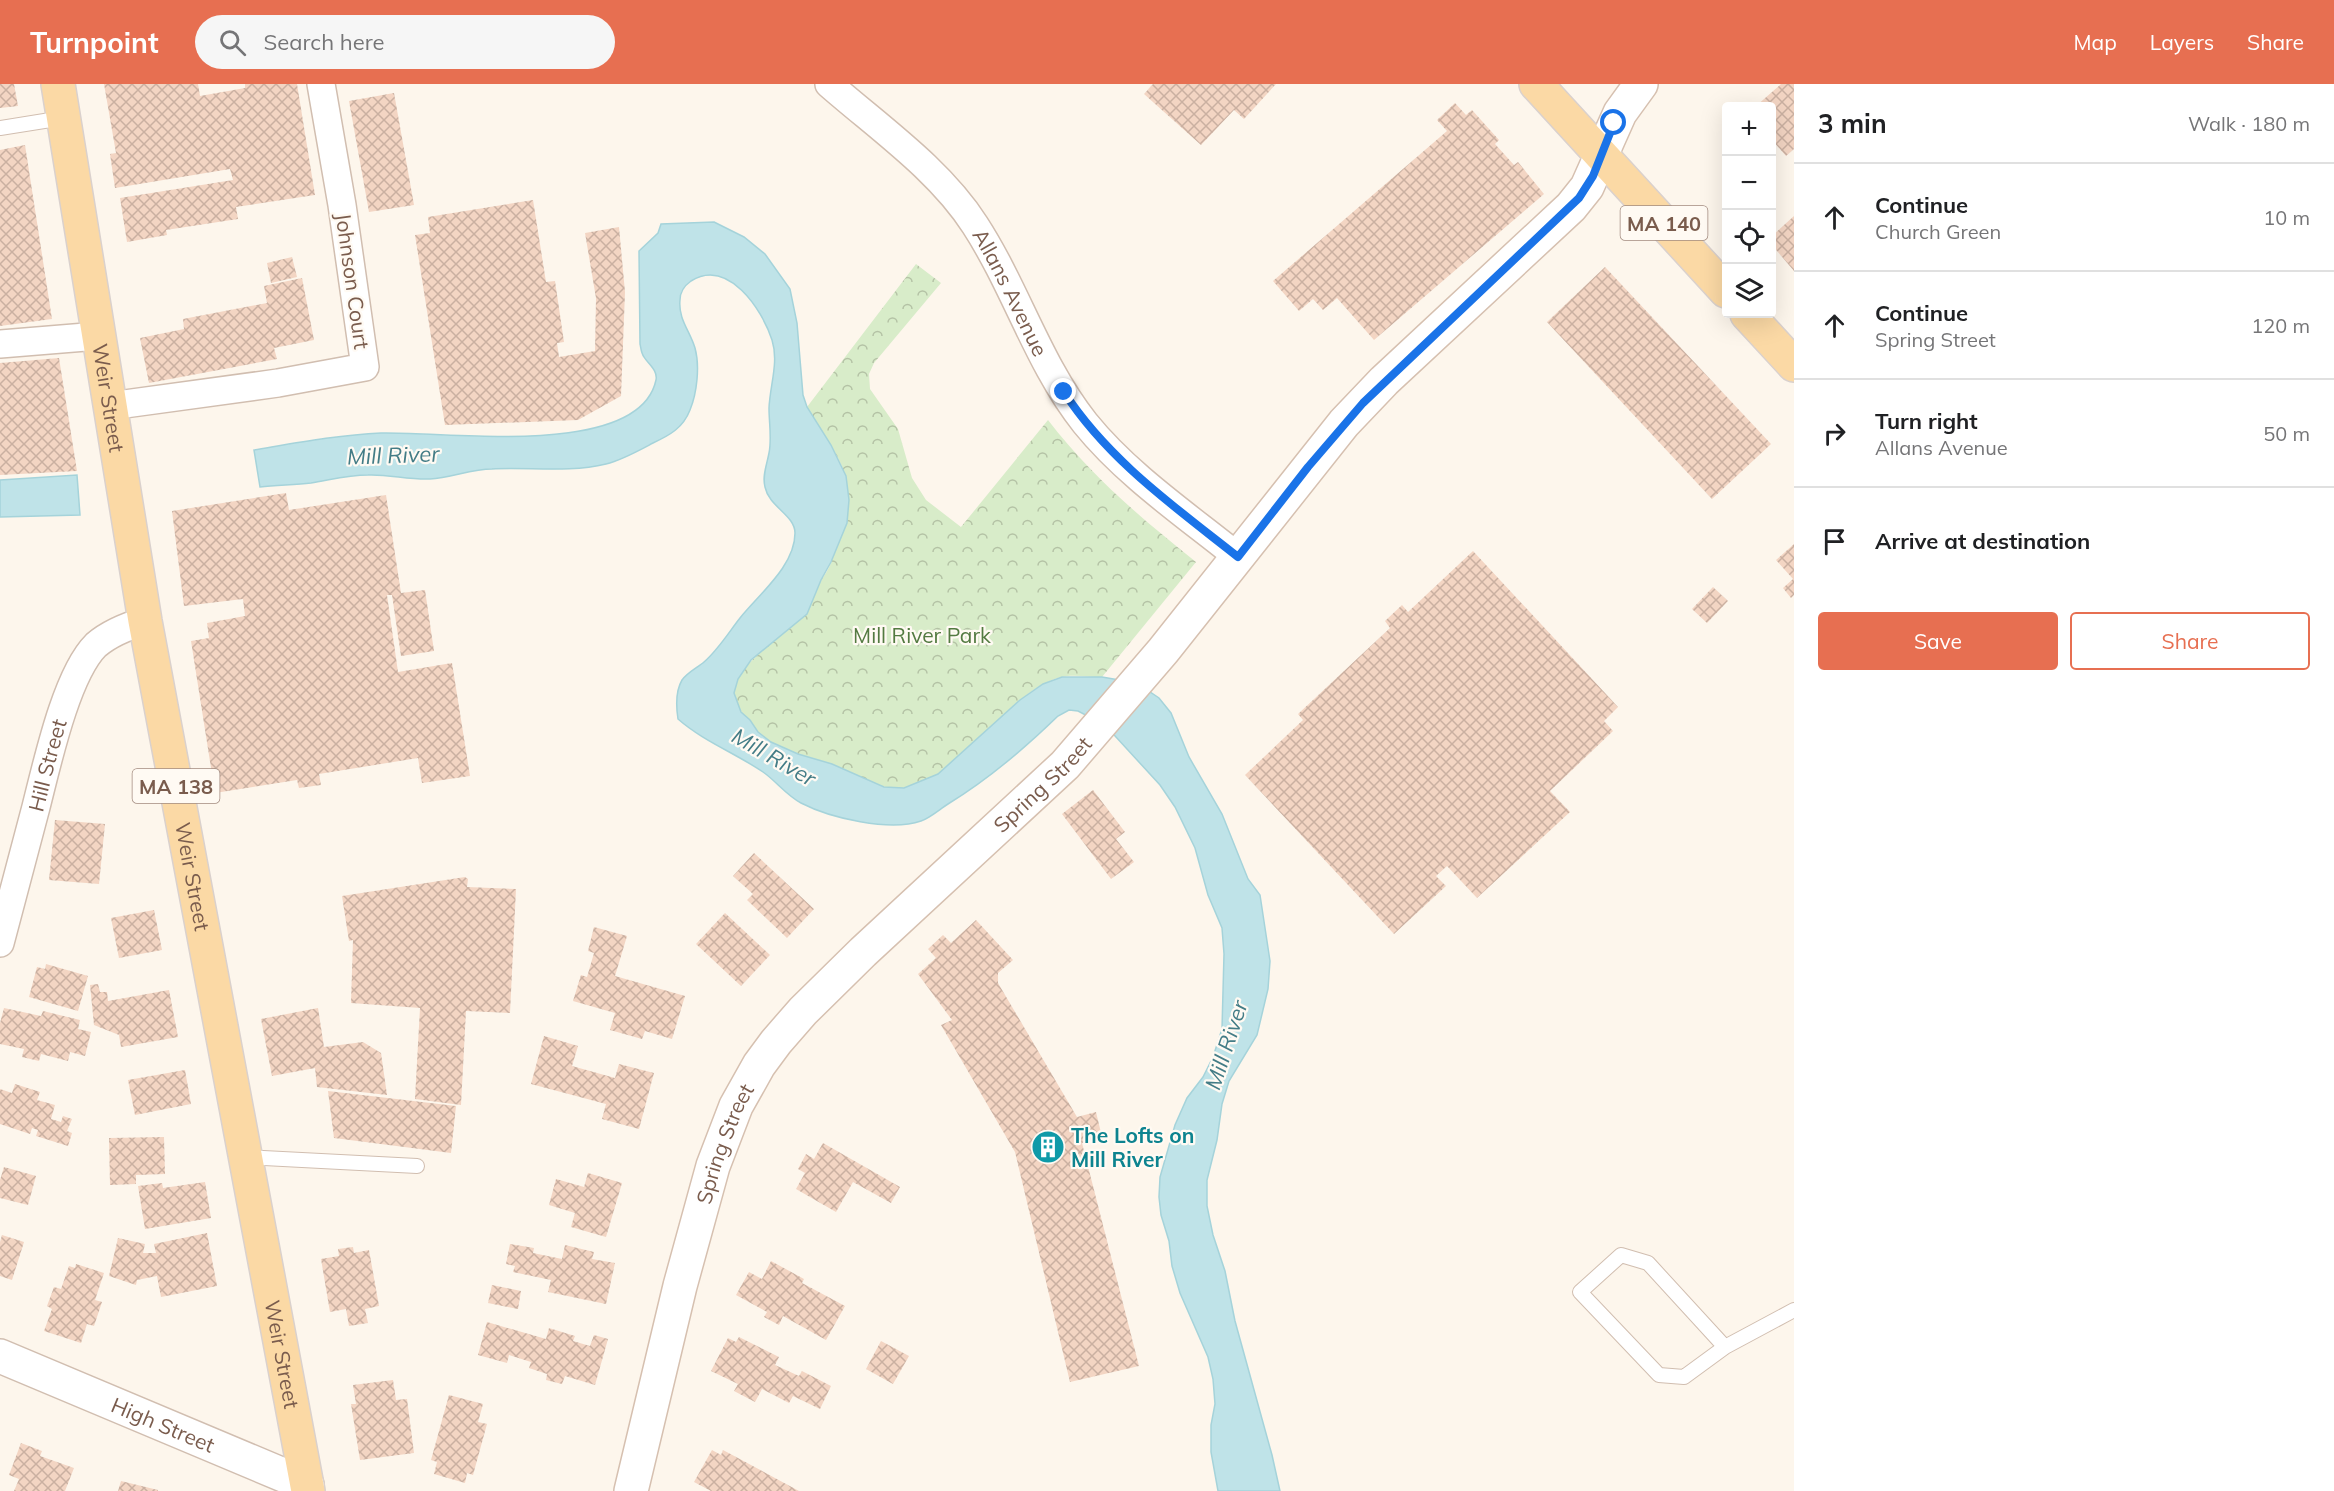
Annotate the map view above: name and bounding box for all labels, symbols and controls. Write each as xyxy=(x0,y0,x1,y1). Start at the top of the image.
search box xyxy=(195,15,615,69)
text: Turnpoint xyxy=(30,25,159,60)
icon: search xyxy=(216,26,249,59)
text: Search here xyxy=(264,28,384,56)
text: Map xyxy=(2074,29,2117,55)
text: Layers xyxy=(2150,29,2214,55)
text: Share xyxy=(2247,29,2304,55)
map controls xyxy=(1722,102,1776,318)
button: + xyxy=(1722,102,1776,156)
text: 3 min xyxy=(1818,107,1887,140)
route start xyxy=(1600,109,1626,135)
text: Walk · 180 m xyxy=(2188,111,2310,136)
button: − xyxy=(1722,156,1776,210)
text: Continue xyxy=(1875,191,1968,219)
icon: ahead xyxy=(1818,201,1851,234)
text: 10 m xyxy=(2263,205,2310,230)
road number: MA 140 xyxy=(1620,206,1708,240)
button: locate xyxy=(1722,210,1776,264)
street label: Johnson Court xyxy=(331,211,375,351)
text: Church Green xyxy=(1875,219,2001,244)
street label: Allans Avenue xyxy=(967,224,1054,360)
button: layers xyxy=(1722,264,1776,318)
text: Continue xyxy=(1875,299,1968,327)
icon: ahead xyxy=(1818,309,1851,342)
text: 120 m xyxy=(2251,313,2310,338)
text: Spring Street xyxy=(1875,327,1996,352)
street label: Weir Street xyxy=(87,342,130,454)
route end xyxy=(1050,378,1076,404)
text: Turn right xyxy=(1875,407,1978,435)
icon: right xyxy=(1818,417,1851,450)
text: 50 m xyxy=(2263,421,2310,446)
text: Allans Avenue xyxy=(1875,435,2008,460)
water label: Mill River xyxy=(346,439,441,471)
icon: arrive xyxy=(1818,525,1851,558)
text: Arrive at destination xyxy=(1875,527,2090,555)
button: Save xyxy=(1818,612,2058,670)
button: Share xyxy=(2070,612,2310,670)
park label: Mill River Park xyxy=(853,622,991,648)
street label: Hill Street xyxy=(22,716,72,814)
water label: Mill River xyxy=(727,722,822,793)
street label: Spring Street xyxy=(988,731,1097,838)
road number: MA 138 xyxy=(132,769,219,803)
street label: Weir Street xyxy=(170,820,216,933)
water label: Mill River xyxy=(1198,996,1254,1093)
street label: Spring Street xyxy=(690,1079,759,1207)
place label: The Lofts on Mill River xyxy=(1071,1122,1194,1172)
building icon: The Lofts on Mill River xyxy=(1030,1129,1066,1165)
street label: Weir Street xyxy=(259,1298,305,1411)
street label: High Street xyxy=(108,1391,219,1458)

